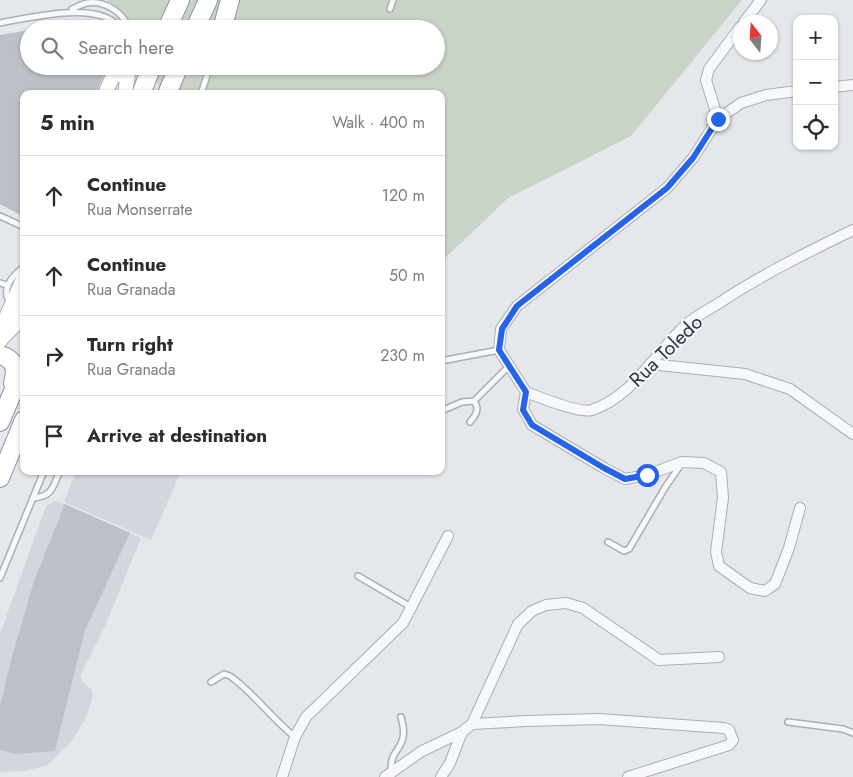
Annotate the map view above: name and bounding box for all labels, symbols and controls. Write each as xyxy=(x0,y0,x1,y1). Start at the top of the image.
north arrow xyxy=(733,15,778,60)
map controls xyxy=(793,15,838,150)
button: + xyxy=(793,15,838,60)
search box xyxy=(20,20,445,75)
icon: search xyxy=(38,34,66,62)
text: Search here xyxy=(78,34,174,61)
button: − xyxy=(793,60,838,105)
button: locate xyxy=(793,105,838,150)
text: 5 min xyxy=(40,108,95,138)
route end xyxy=(707,108,730,131)
text: Walk · 400 m xyxy=(332,111,425,134)
text: Continue xyxy=(87,171,166,198)
icon: ahead xyxy=(40,182,68,210)
text: 120 m xyxy=(382,184,425,207)
text: Rua Monserrate xyxy=(87,198,192,221)
text: Continue xyxy=(87,251,166,278)
icon: ahead xyxy=(40,262,68,290)
text: 50 m xyxy=(389,264,425,287)
text: Rua Granada xyxy=(87,278,175,301)
street label: Rua Toledo xyxy=(623,308,709,394)
text: Turn right xyxy=(87,331,173,358)
icon: right xyxy=(40,342,68,370)
text: 230 m xyxy=(380,344,425,367)
text: Rua Granada xyxy=(87,358,175,381)
icon: arrive xyxy=(40,422,68,450)
text: Arrive at destination xyxy=(87,422,267,449)
route start xyxy=(636,464,659,487)

